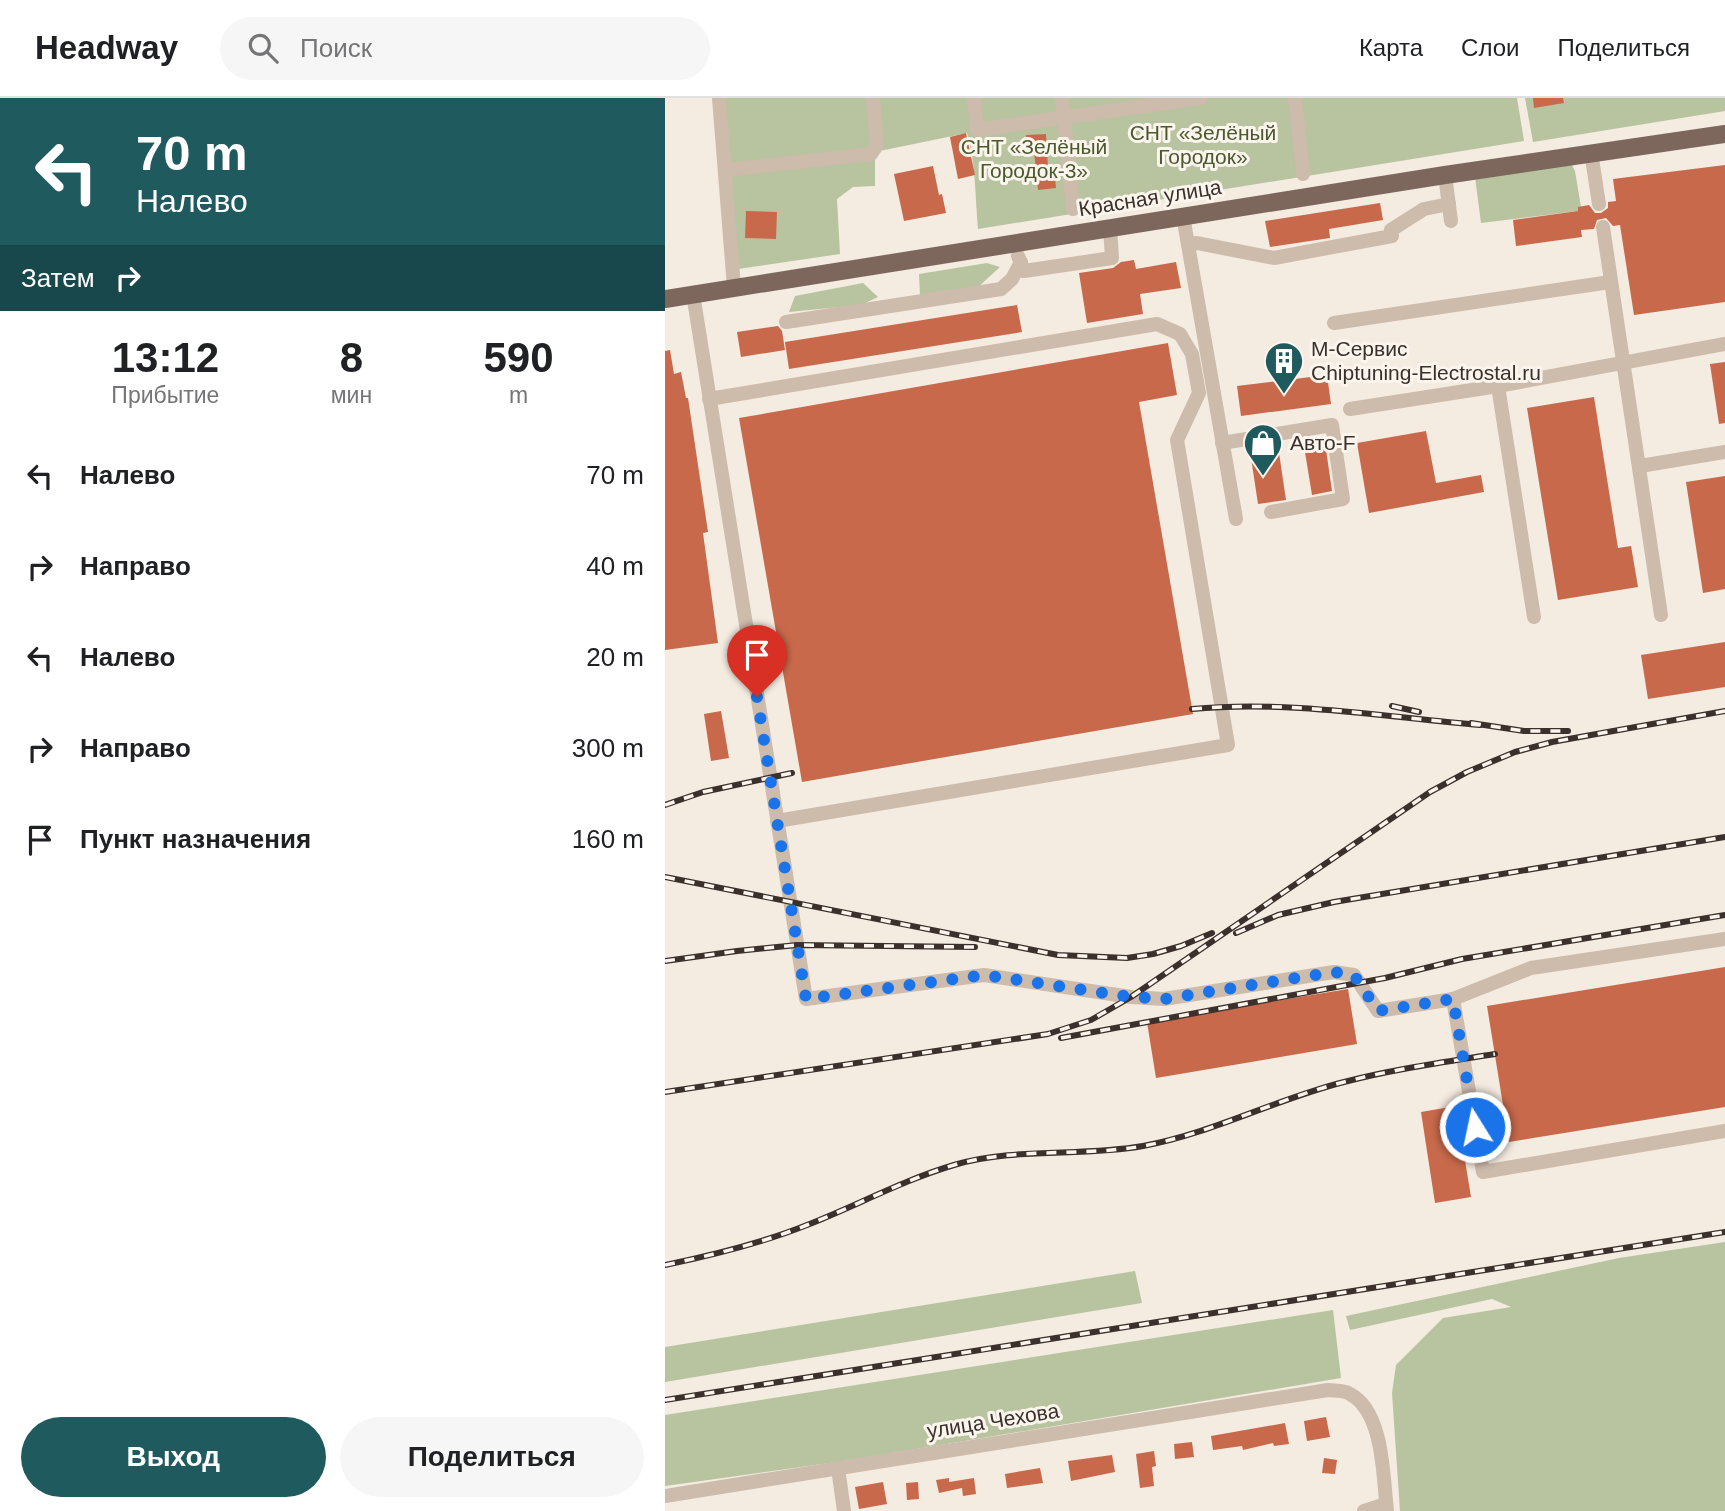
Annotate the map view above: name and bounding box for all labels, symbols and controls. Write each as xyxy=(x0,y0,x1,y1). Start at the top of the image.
search box xyxy=(220,17,710,80)
text: Headway xyxy=(35,29,178,66)
icon: search xyxy=(244,29,282,67)
text: Поиск xyxy=(300,33,372,63)
text: Карта xyxy=(1359,34,1423,61)
text: Слои xyxy=(1461,34,1519,61)
text: Поделиться xyxy=(1557,34,1690,61)
park label: СНТ «Зелёный Городок» xyxy=(1130,121,1276,168)
icon: left xyxy=(21,126,112,217)
text: 70 m xyxy=(136,126,248,180)
park label: СНТ «Зелёный Городок-3» xyxy=(961,135,1107,182)
street label: Красная улица xyxy=(1077,175,1223,220)
text: Налево xyxy=(136,183,248,219)
icon: right xyxy=(109,259,147,297)
text: Затем xyxy=(21,263,95,293)
text: 13:12 xyxy=(112,334,219,381)
text: 8 xyxy=(340,334,363,381)
text: 590 xyxy=(484,334,554,381)
place label: M-Сервис Chiptuning-Electrostal.ru xyxy=(1311,337,1541,384)
building icon: M-Сервис Chiptuning-Electrostal.ru xyxy=(1263,340,1305,395)
text: Прибытие xyxy=(111,382,219,408)
text: мин xyxy=(331,382,372,408)
text: m xyxy=(509,382,528,408)
shop icon: Авто-F xyxy=(1242,422,1284,477)
place label: Авто-F xyxy=(1290,431,1356,454)
icon: left xyxy=(21,457,59,495)
text: Налево xyxy=(80,460,175,490)
text: 70 m xyxy=(586,460,644,490)
icon: right xyxy=(21,548,59,586)
text: Направо xyxy=(80,551,191,581)
text: 40 m xyxy=(586,551,644,581)
pin xyxy=(727,625,787,697)
icon: arrive xyxy=(738,636,776,674)
icon: left xyxy=(21,639,59,677)
text: Налево xyxy=(80,642,175,672)
text: 20 m xyxy=(586,642,644,672)
icon: right xyxy=(21,730,59,768)
text: Направо xyxy=(80,733,191,763)
text: 300 m xyxy=(572,733,644,763)
icon: arrive xyxy=(21,821,59,859)
text: Пункт назначения xyxy=(80,824,311,854)
text: 160 m xyxy=(572,824,644,854)
position arrow xyxy=(1438,1090,1512,1164)
street label: улица Чехова xyxy=(925,1399,1061,1442)
button: Выход xyxy=(21,1417,326,1497)
button: Поделиться xyxy=(340,1417,644,1497)

